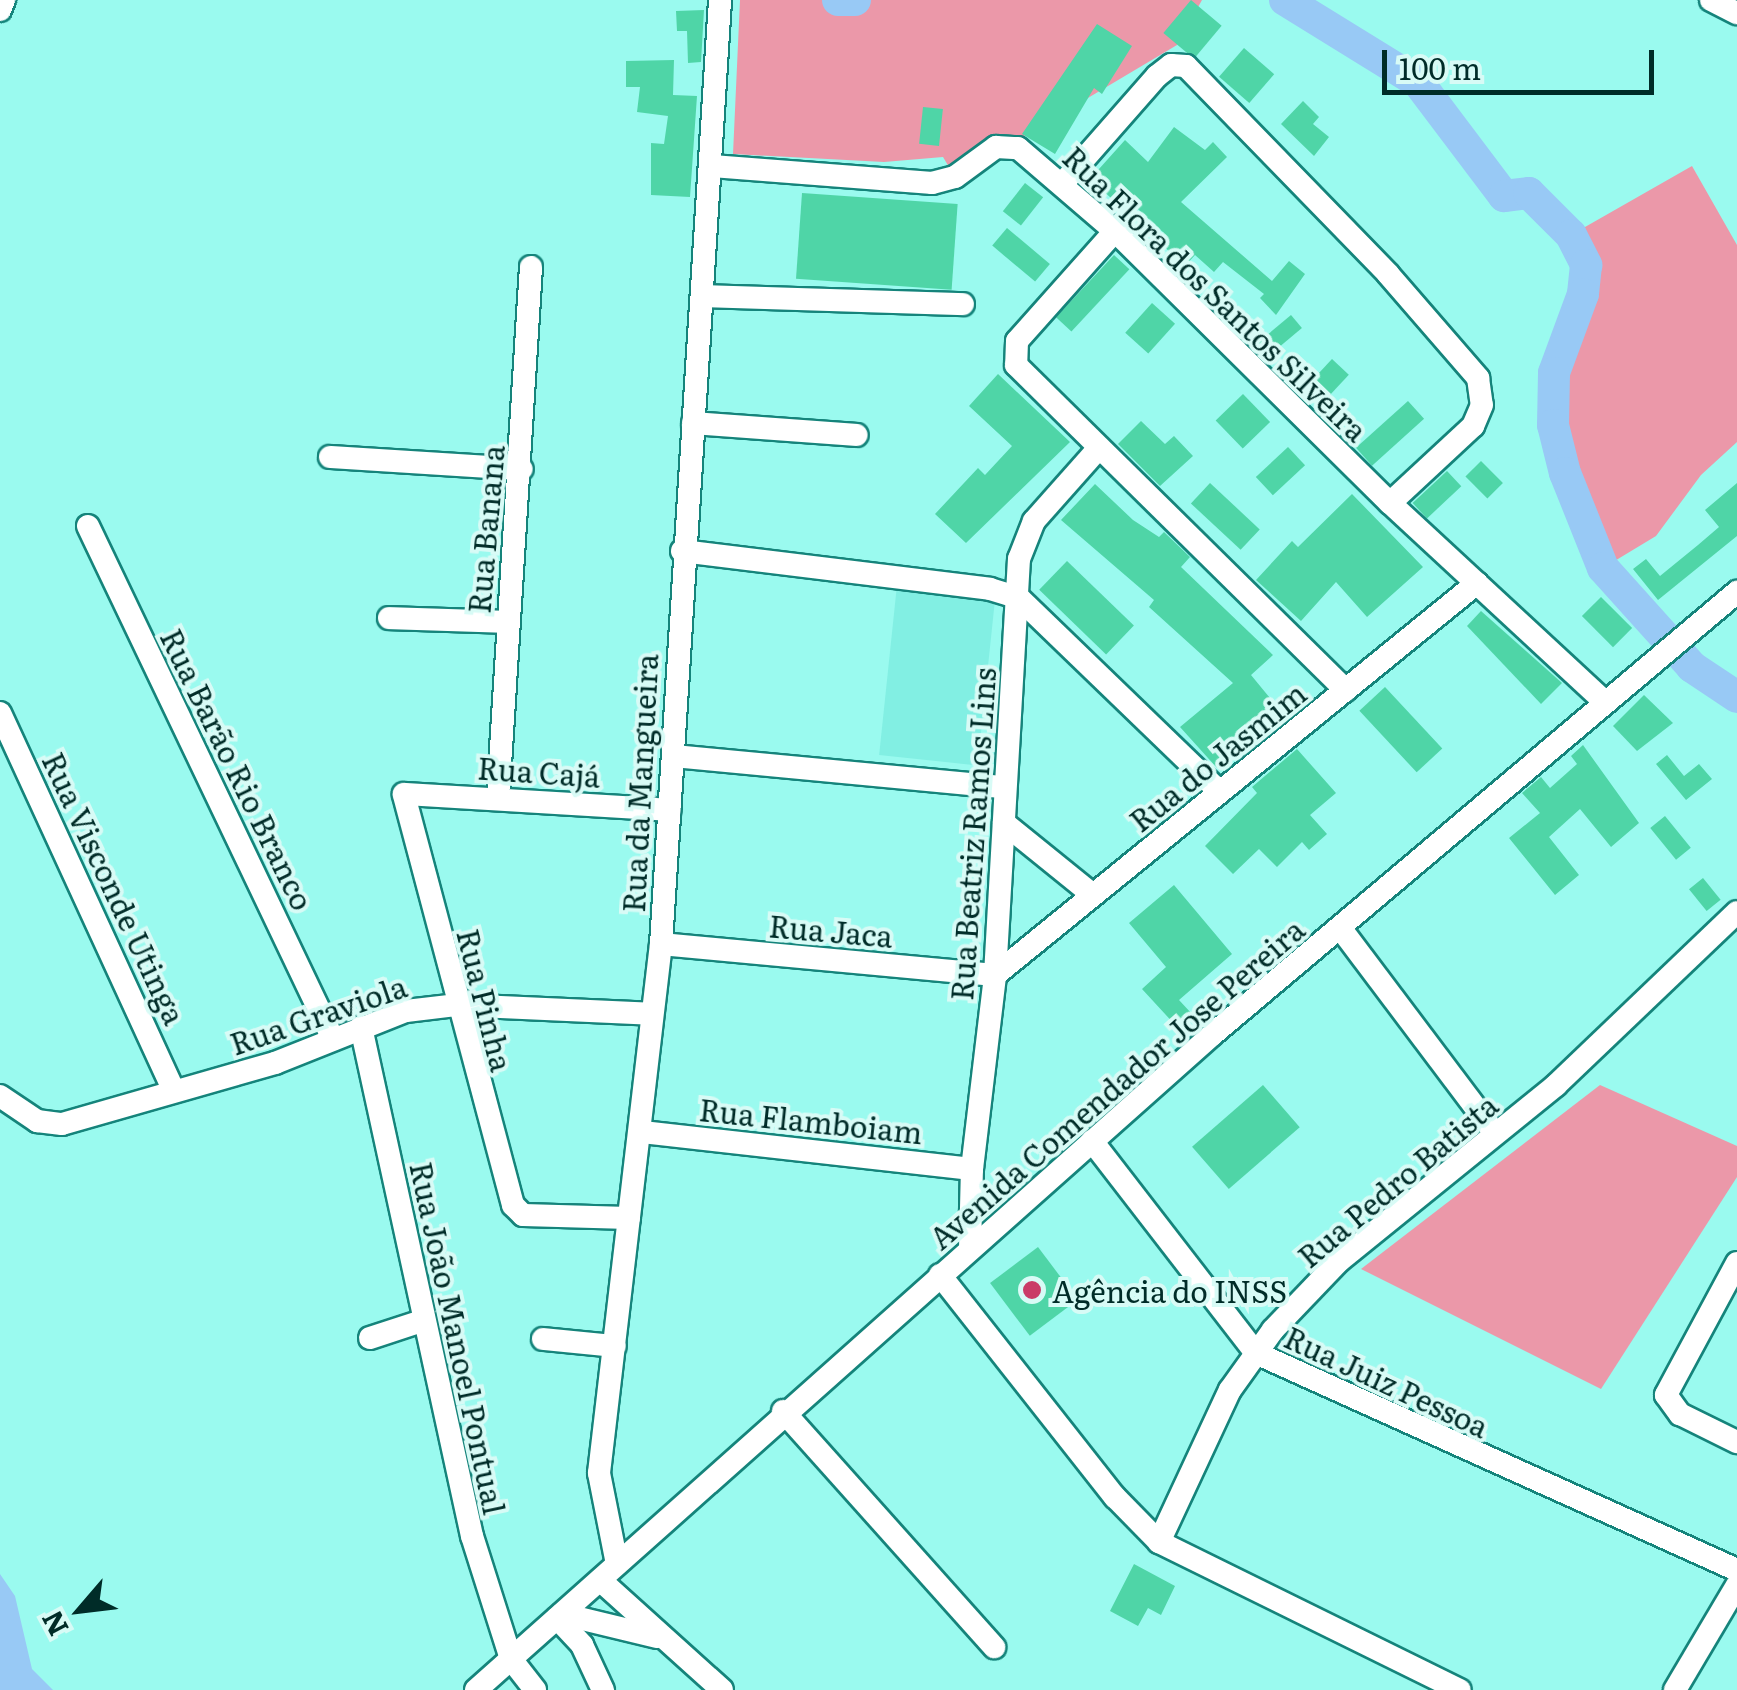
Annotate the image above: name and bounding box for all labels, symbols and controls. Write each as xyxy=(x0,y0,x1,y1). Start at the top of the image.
scale bar xyxy=(1387,30,1660,92)
text: 100 m xyxy=(1399,45,1481,89)
street label: Rua Flora dos Santos Silveira xyxy=(1057,138,1375,448)
street label: Rua Banana xyxy=(460,443,510,615)
street label: Rua Barão Rio Branco xyxy=(154,623,322,915)
street label: Rua da Mangueira xyxy=(614,653,664,913)
street label: Rua Beatriz Ramos Lins xyxy=(942,666,1002,1002)
street label: Rua do Jasmim xyxy=(1122,674,1312,838)
street label: Rua Visconde Utinga xyxy=(36,746,194,1030)
street label: Rua Cajá xyxy=(476,749,602,793)
street label: Rua Jaca xyxy=(768,907,894,953)
street label: Avenida Comendador Jose Pereira xyxy=(921,910,1311,1256)
street label: Rua Pinha xyxy=(451,925,521,1075)
street label: Rua Graviola xyxy=(225,967,411,1061)
street label: Rua Pedro Batista xyxy=(1290,1086,1504,1274)
street label: Rua Flamboiam xyxy=(698,1090,924,1150)
street label: Rua João Manoel Pontual xyxy=(404,1158,514,1518)
place label: Agência do INSS xyxy=(1052,1272,1287,1308)
marker: Agência do INSS xyxy=(1021,1279,1043,1301)
street label: Rua Juiz Pessoa xyxy=(1279,1318,1495,1444)
north arrow xyxy=(30,1560,130,1660)
text: N xyxy=(29,1604,78,1644)

